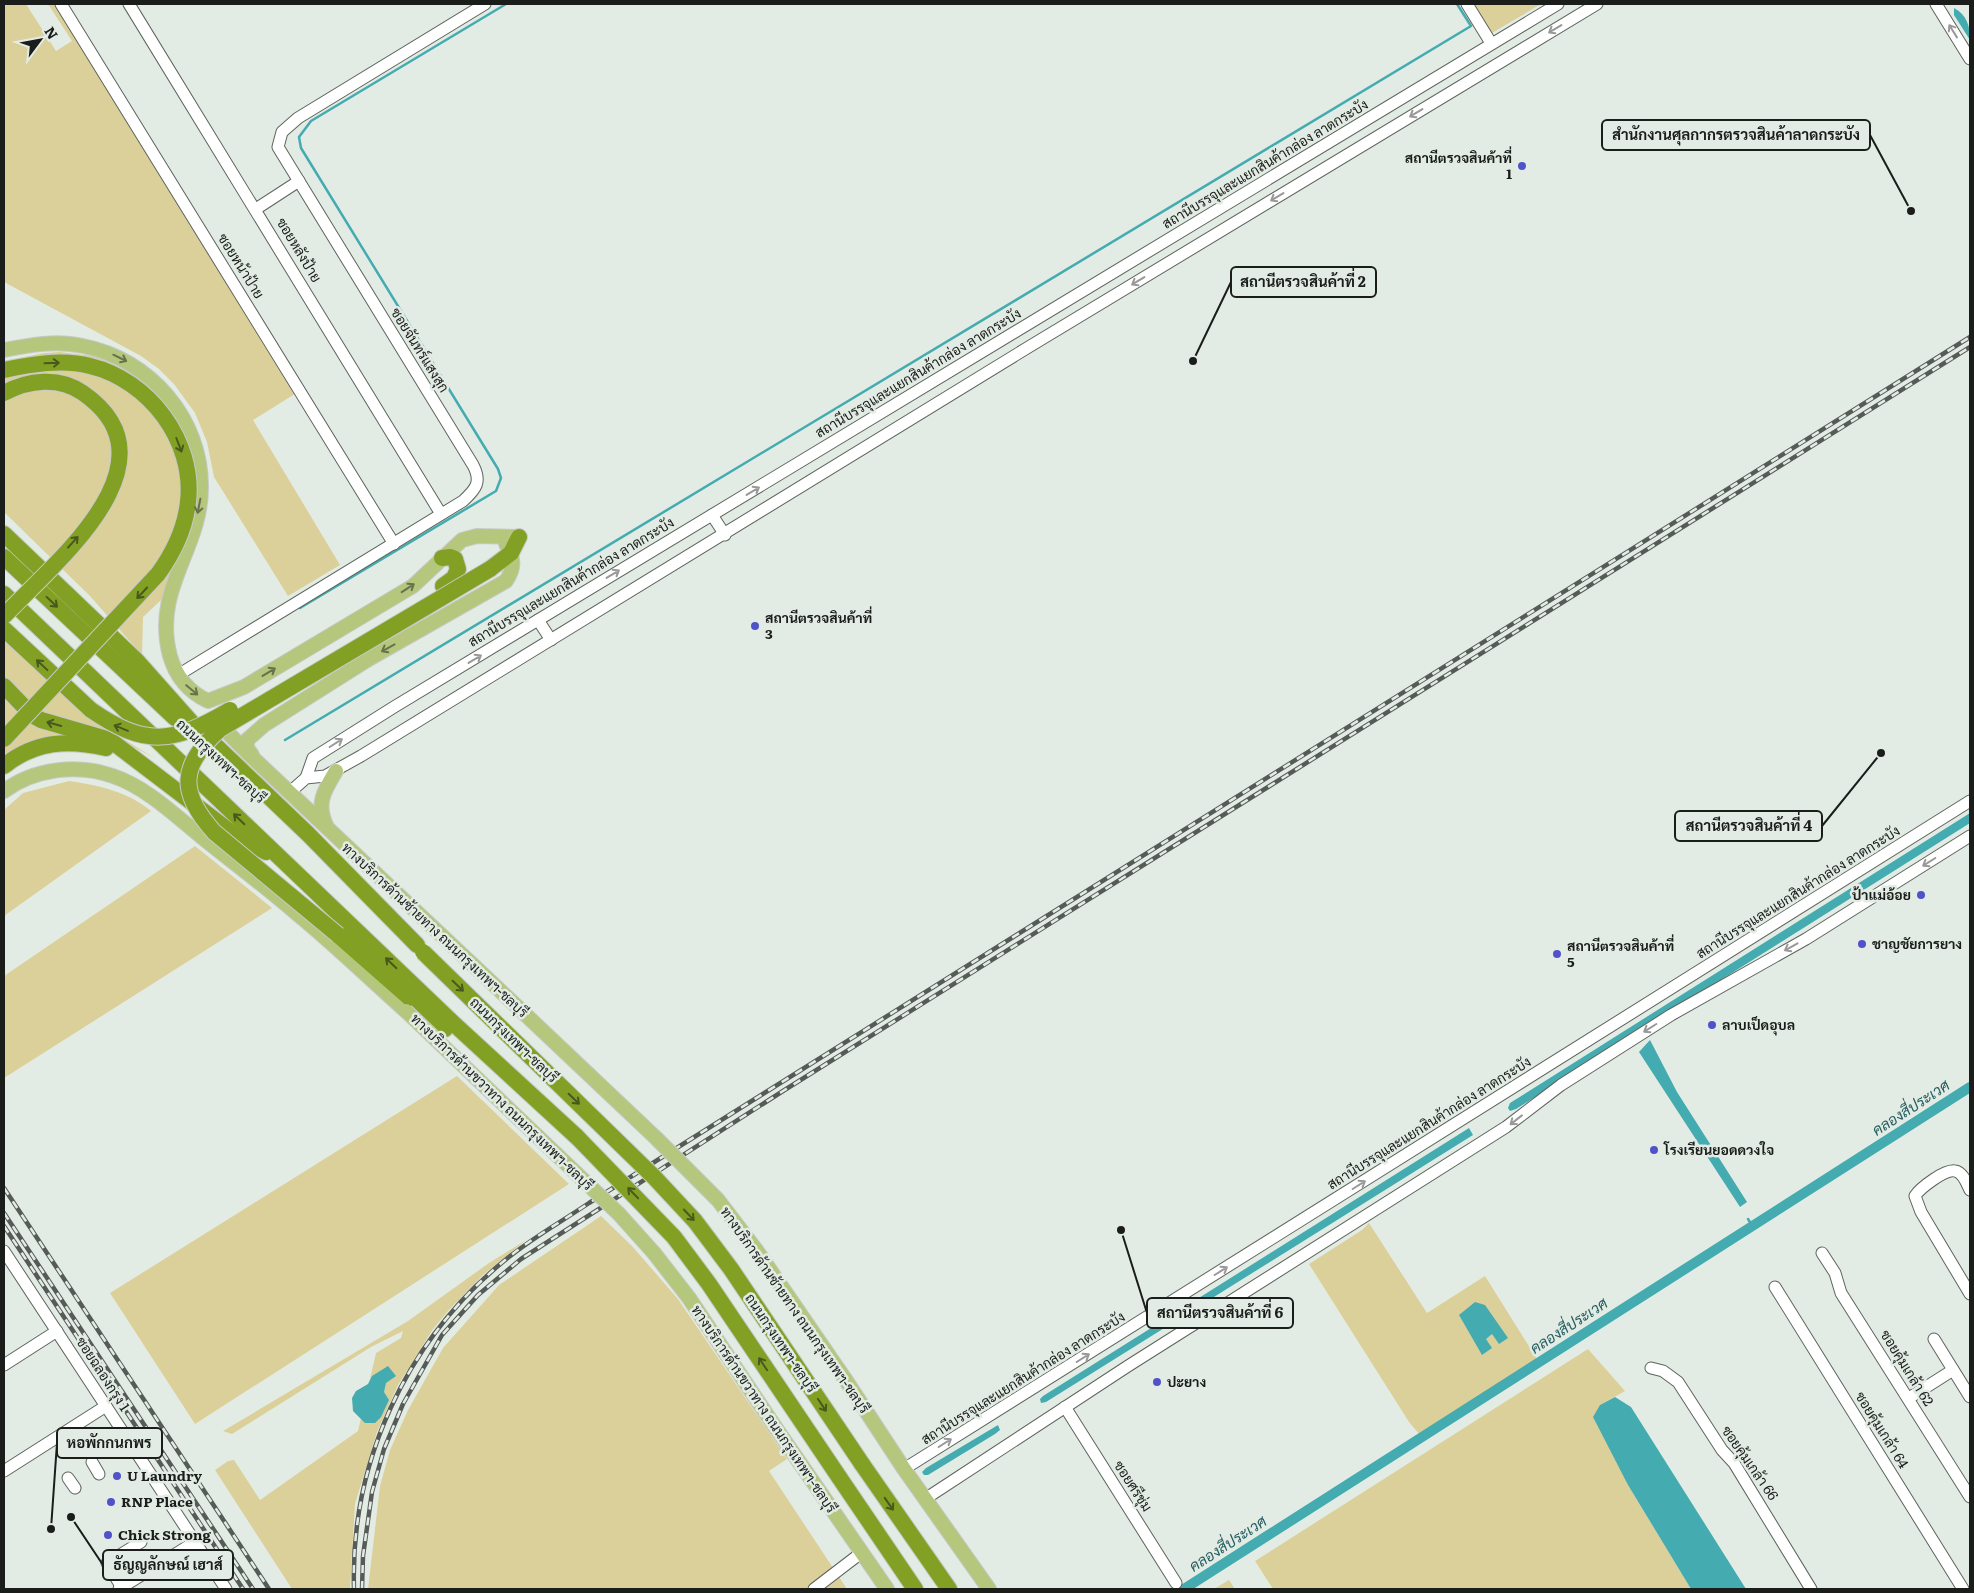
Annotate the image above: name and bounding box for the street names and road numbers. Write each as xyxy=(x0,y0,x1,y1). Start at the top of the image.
street label: สถานีบรรจุและแยกสินค้ากล่อง ลาดกระบัง xyxy=(1158,94,1372,234)
street label: ซอยหลังป้าย xyxy=(273,213,327,286)
street label: ซอยหน้าป้าย xyxy=(214,229,270,302)
street label: ซอยจันทร์แสงสุก xyxy=(386,303,455,396)
street label: สถานีบรรจุและแยกสินค้ากล่อง ลาดกระบัง xyxy=(811,303,1025,443)
street label: สถานีบรรจุและแยกสินค้ากล่อง ลาดกระบัง xyxy=(464,512,678,652)
street label: ถนนกรุงเทพฯ-ชลบุรี xyxy=(172,713,271,808)
street label: สถานีบรรจุและแยกสินค้ากล่อง ลาดกระบัง xyxy=(1692,820,1904,963)
street label: ทางบริการด้านซ้ายทาง ถนนกรุงเทพฯ-ชลบุรี xyxy=(337,837,533,1022)
street label: ถนนกรุงเทพฯ-ชลบุรี xyxy=(465,992,563,1088)
street label: ทางบริการด้านขวาทาง ถนนกรุงเทพฯ-ชลบุรี xyxy=(406,1008,599,1195)
street label: สถานีบรรจุและแยกสินค้ากล่อง ลาดกระบัง xyxy=(1323,1051,1535,1194)
street label: ทางบริการด้านซ้ายทาง ถนนกรุงเทพฯ-ชลบุรี xyxy=(717,1204,873,1416)
street label: ถนนกรุงเทพฯ-ชลบุรี xyxy=(742,1290,820,1396)
street label: ทางบริการด้านขวาทาง ถนนกรุงเทพฯ-ชลบุรี xyxy=(687,1300,842,1517)
street label: สถานีบรรจุและแยกสินค้ากล่อง ลาดกระบัง xyxy=(917,1306,1129,1449)
street label: ซอยคุ้มเกล้า 62 xyxy=(1876,1325,1939,1410)
street label: ซอยฉลองกรุง 1 xyxy=(71,1332,136,1415)
street label: ซอยคุ้มเกล้า 64 xyxy=(1850,1387,1915,1473)
street label: ซอยคุ้มเกล้า 66 xyxy=(1717,1421,1784,1505)
street label: ซอยศรีชุ่ม xyxy=(1109,1456,1158,1515)

